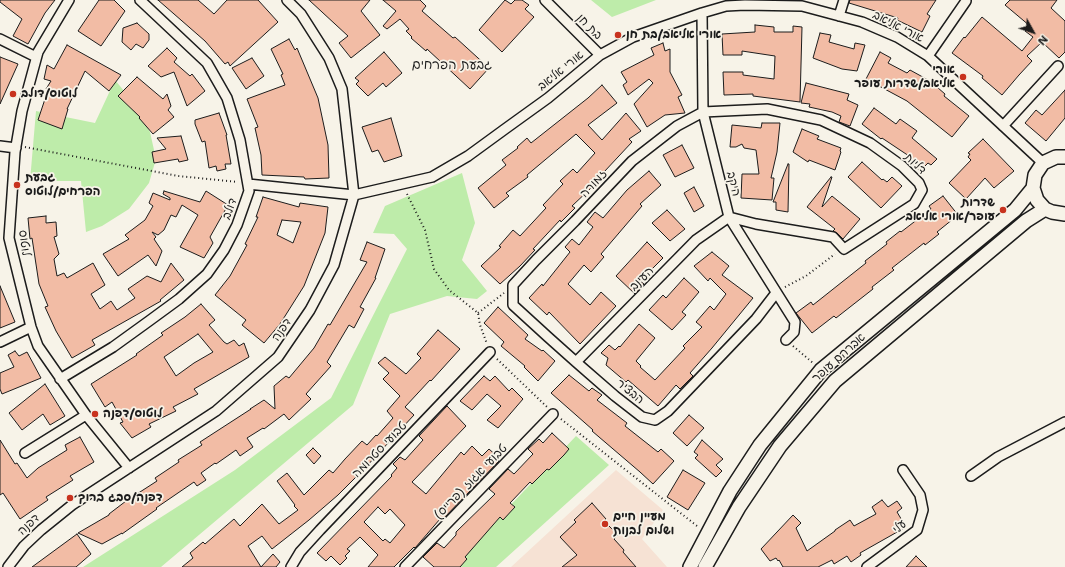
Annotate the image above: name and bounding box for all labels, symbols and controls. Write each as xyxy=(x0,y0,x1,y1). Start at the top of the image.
street label: אורי אליאב xyxy=(870,8,926,46)
street label: בת חן xyxy=(573,11,605,43)
north arrow xyxy=(1013,12,1053,52)
place label: אורי אליאב/בת חן xyxy=(626,28,721,42)
marker: אורי אליאב/בת חן xyxy=(613,30,623,40)
text: N xyxy=(1034,32,1051,48)
street label: אורי אליאב xyxy=(535,48,587,94)
district label: גבעת הפרחים xyxy=(412,58,492,74)
place label: אורי אליאב/שדרות עופר xyxy=(854,63,955,91)
marker: אורי אליאב/שדרות עופר xyxy=(958,72,968,82)
place label: לוטוס/דולב xyxy=(21,87,78,101)
marker: לוטוס/דולב xyxy=(8,89,18,99)
street label: דליות xyxy=(901,150,929,178)
street label: זמורה xyxy=(577,167,611,201)
street label: היקב xyxy=(723,170,743,198)
place label: גבעת הפרחים/לוטוס xyxy=(25,171,100,199)
marker: גבעת הפרחים/לוטוס xyxy=(12,180,22,190)
street label: דולב xyxy=(220,196,240,222)
place label: שדרות עופר/אורי אליאב xyxy=(905,196,995,224)
marker: שדרות עופר/אורי אליאב xyxy=(998,205,1008,215)
street label: לוטוס xyxy=(15,229,33,257)
street label: העינב xyxy=(627,264,657,294)
street label: דפנה xyxy=(269,316,295,344)
street label: אברהם עופר xyxy=(809,330,869,386)
street label: הבציר xyxy=(613,377,647,407)
place label: לוטוס/דפנה xyxy=(103,407,162,421)
marker: לוטוס/דפנה xyxy=(90,409,100,419)
street label: טבועי סטרומה xyxy=(350,419,410,481)
street label: טבועי אגוז (פרייס) xyxy=(431,441,511,523)
place label: דפנה/סבג ברוך xyxy=(78,491,163,505)
marker: דפנה/סבג ברוך xyxy=(65,493,75,503)
place label: מעיין חיים ושלום לבנות xyxy=(613,510,674,538)
street label: דפנה xyxy=(15,511,43,539)
street label: עלי xyxy=(890,517,910,537)
marker: מעיין חיים ושלום לבנות xyxy=(600,519,610,529)

